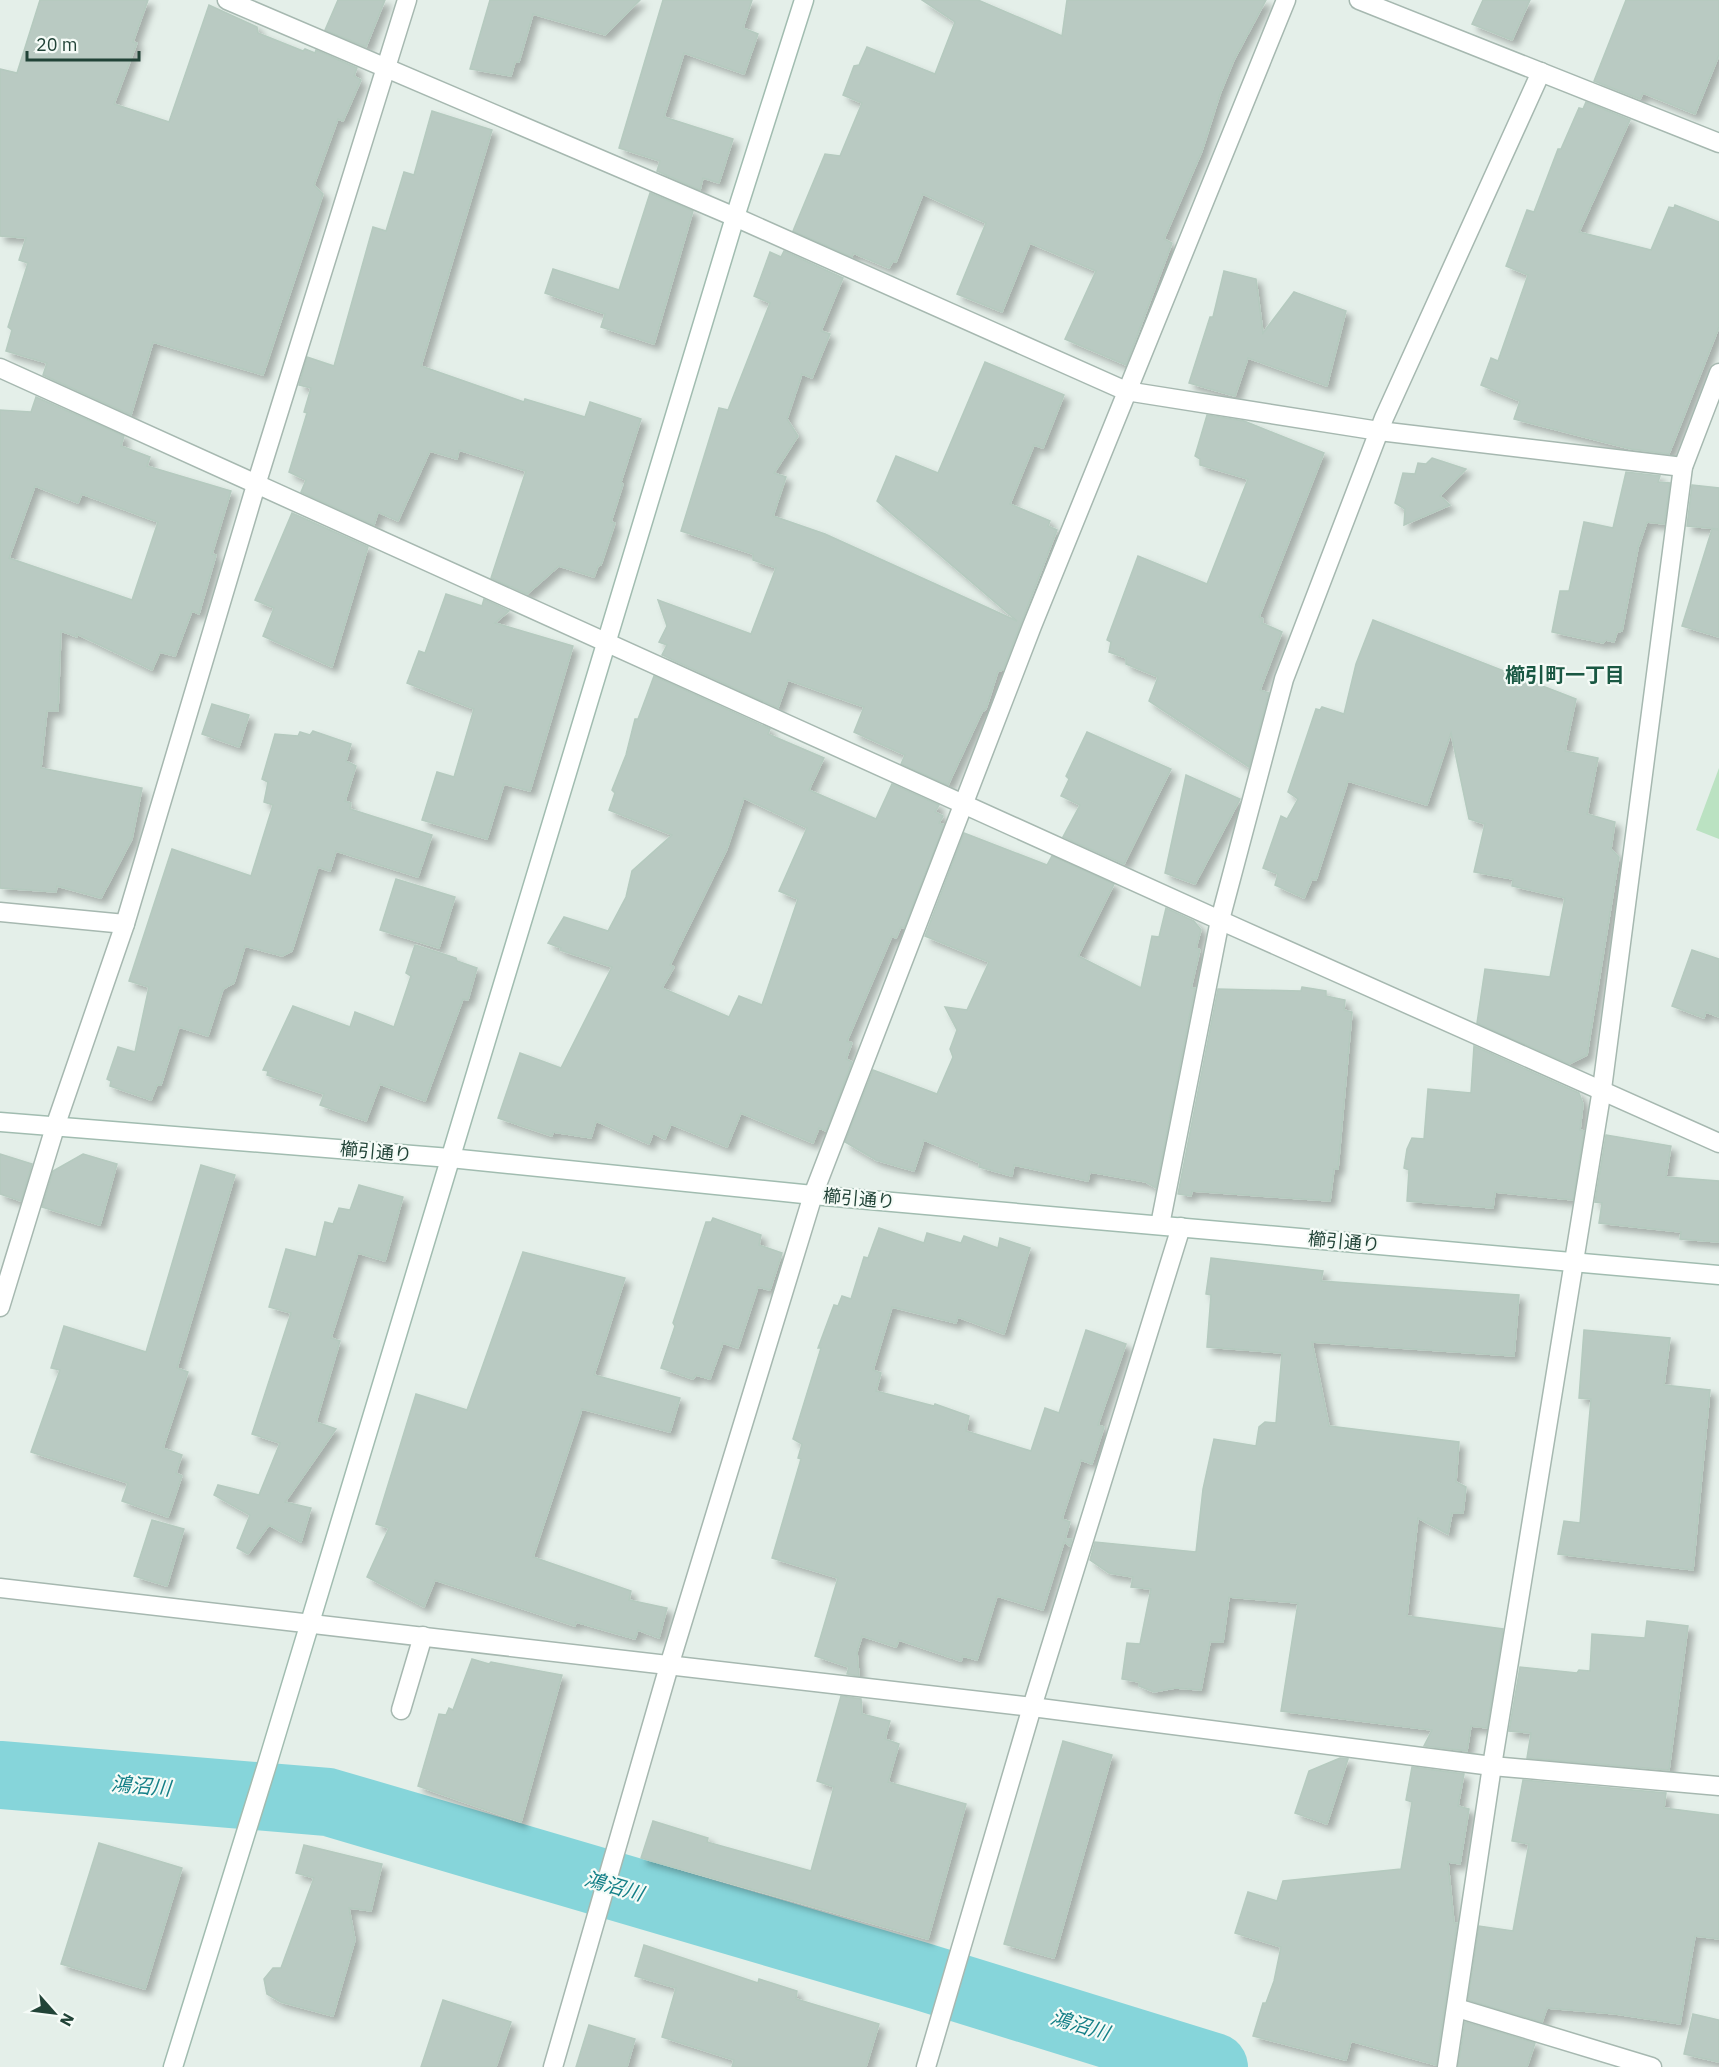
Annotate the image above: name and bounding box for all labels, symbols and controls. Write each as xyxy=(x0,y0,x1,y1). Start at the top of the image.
scale bar xyxy=(27,24,140,62)
text: 20 m xyxy=(36,33,78,56)
district label: 櫛引町一丁目 xyxy=(1505,661,1625,688)
street label: 櫛引通り xyxy=(339,1137,413,1166)
street label: 櫛引通り xyxy=(822,1184,896,1213)
street label: 櫛引通り xyxy=(1307,1227,1381,1256)
water label: 鴻沼川 xyxy=(110,1769,174,1802)
water label: 鴻沼川 xyxy=(582,1864,649,1907)
north arrow xyxy=(24,1983,84,2043)
water label: 鴻沼川 xyxy=(1048,2003,1115,2047)
text: N xyxy=(56,2010,79,2030)

